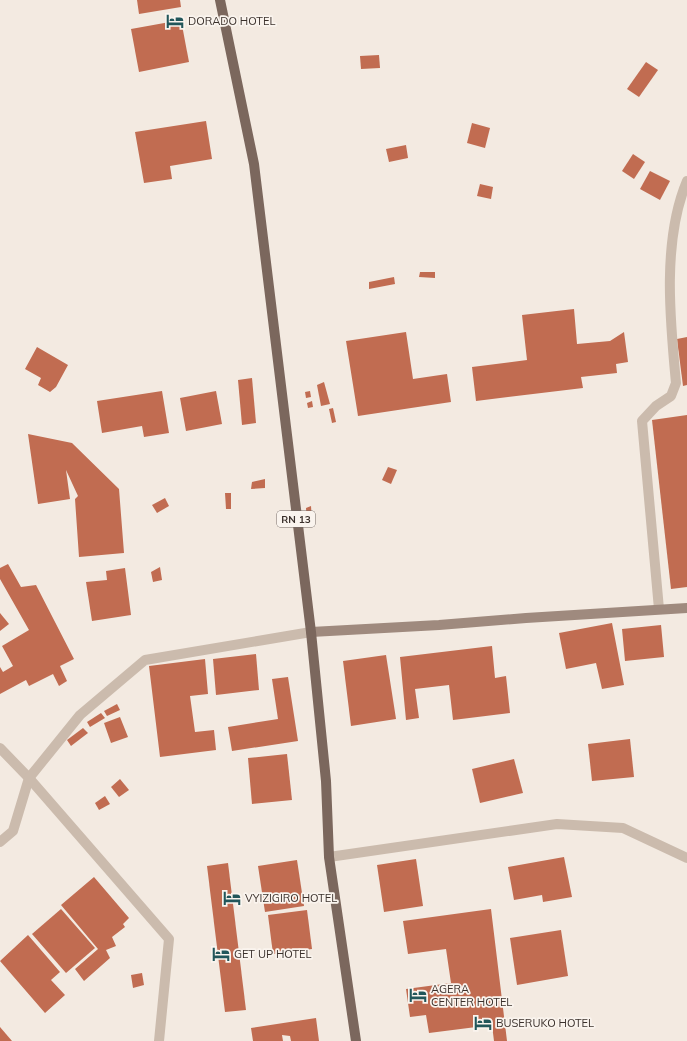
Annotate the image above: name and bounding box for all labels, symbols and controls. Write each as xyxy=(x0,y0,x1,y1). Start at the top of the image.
hotel icon: DORADO HOTEL xyxy=(165,11,185,31)
place label: DORADO HOTEL xyxy=(188,14,275,28)
road number: RN 13 xyxy=(277,511,315,527)
hotel icon: VYIZIGIRO HOTEL xyxy=(222,888,242,908)
place label: VYIZIGIRO HOTEL xyxy=(245,891,337,905)
hotel icon: GET UP HOTEL xyxy=(211,944,231,964)
place label: GET UP HOTEL xyxy=(234,947,311,961)
place label: AGERA CENTER HOTEL xyxy=(431,982,512,1009)
hotel icon: AGERA CENTER HOTEL xyxy=(408,985,428,1005)
hotel icon: BUSERUKO HOTEL xyxy=(473,1013,493,1033)
place label: BUSERUKO HOTEL xyxy=(496,1016,594,1030)

